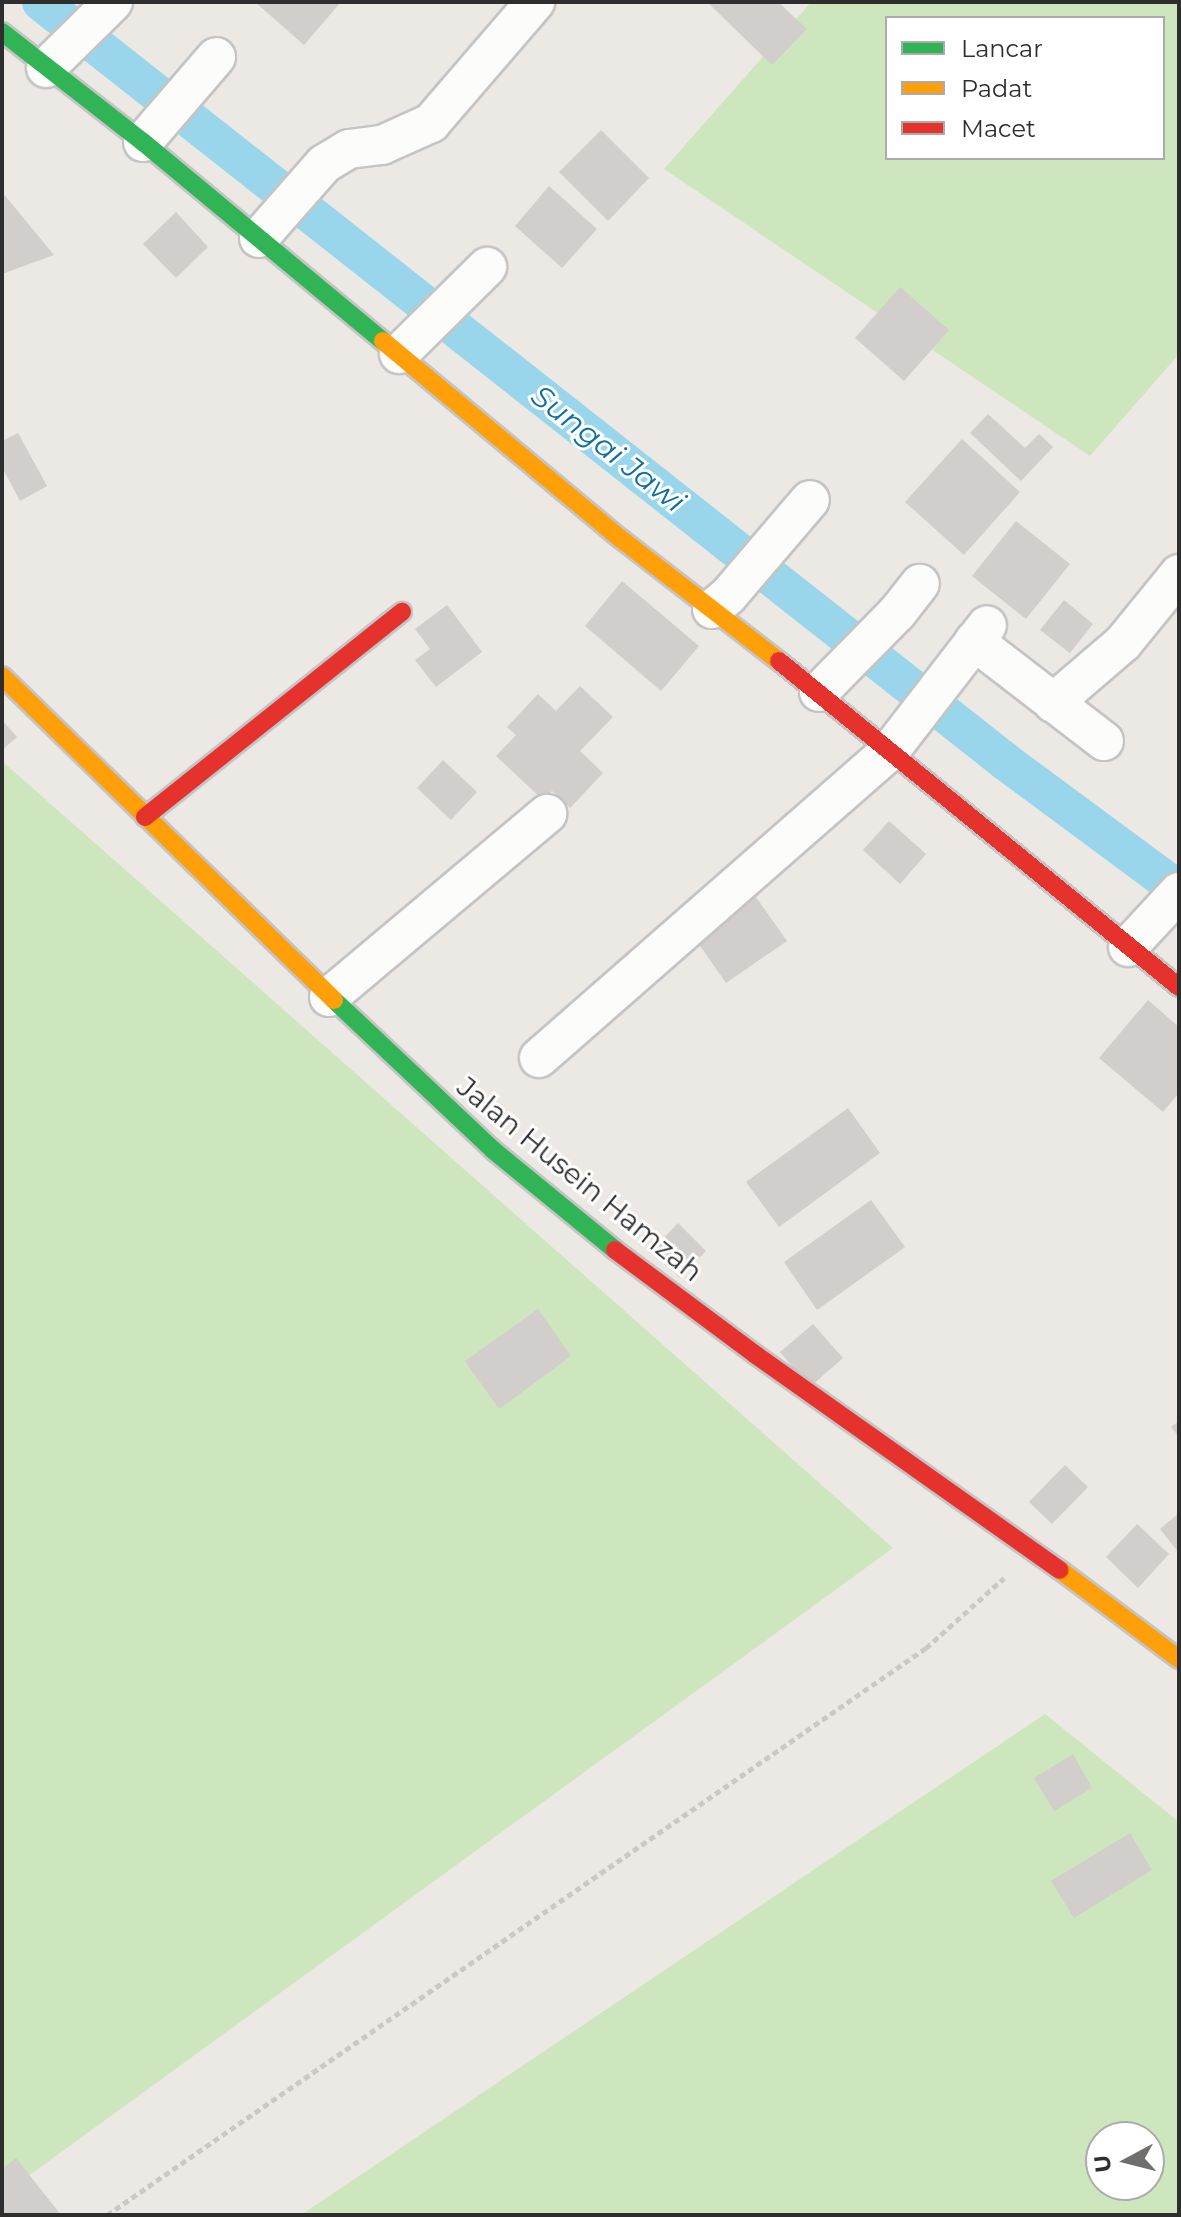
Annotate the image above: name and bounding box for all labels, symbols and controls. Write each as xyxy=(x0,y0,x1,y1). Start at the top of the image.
legend xyxy=(885,16,1165,160)
text: Lancar xyxy=(961,34,1043,63)
text: Padat xyxy=(961,74,1032,103)
text: Macet xyxy=(961,114,1036,143)
water label: Sungai Jawi xyxy=(524,378,692,520)
street label: Jalan Husein Hamzah xyxy=(451,1070,709,1288)
north arrow xyxy=(1085,2121,1165,2201)
text: U xyxy=(1088,2153,1117,2174)

